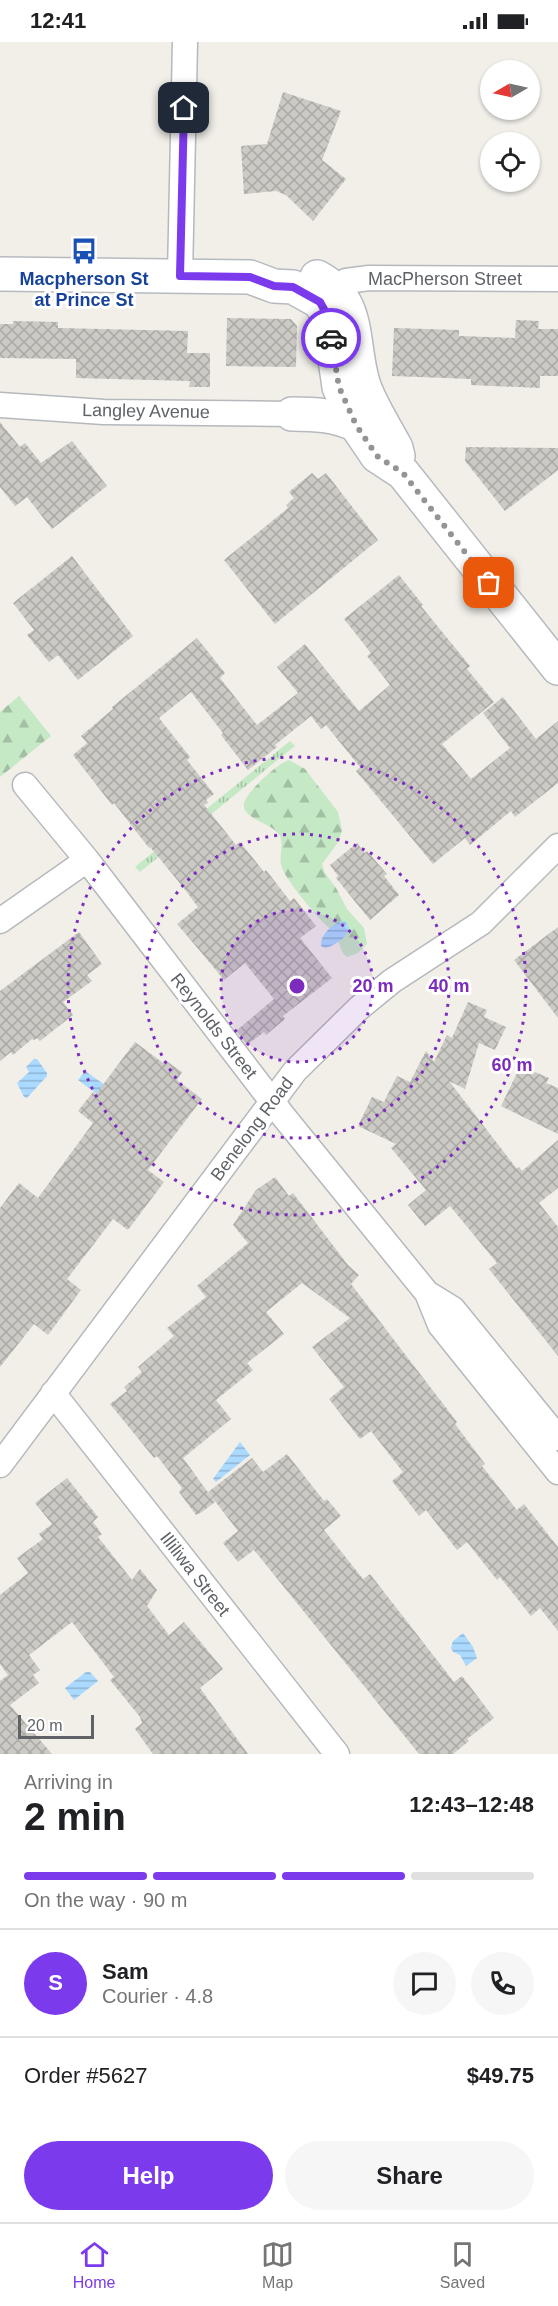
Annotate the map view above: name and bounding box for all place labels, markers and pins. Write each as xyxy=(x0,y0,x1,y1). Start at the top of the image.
pin xyxy=(158,82,209,133)
bus stop icon: Macpherson St at Prince St xyxy=(69,236,99,266)
place label: Macpherson St at Prince St xyxy=(19,269,149,310)
pin xyxy=(463,557,514,608)
centre of rings xyxy=(287,976,307,996)

